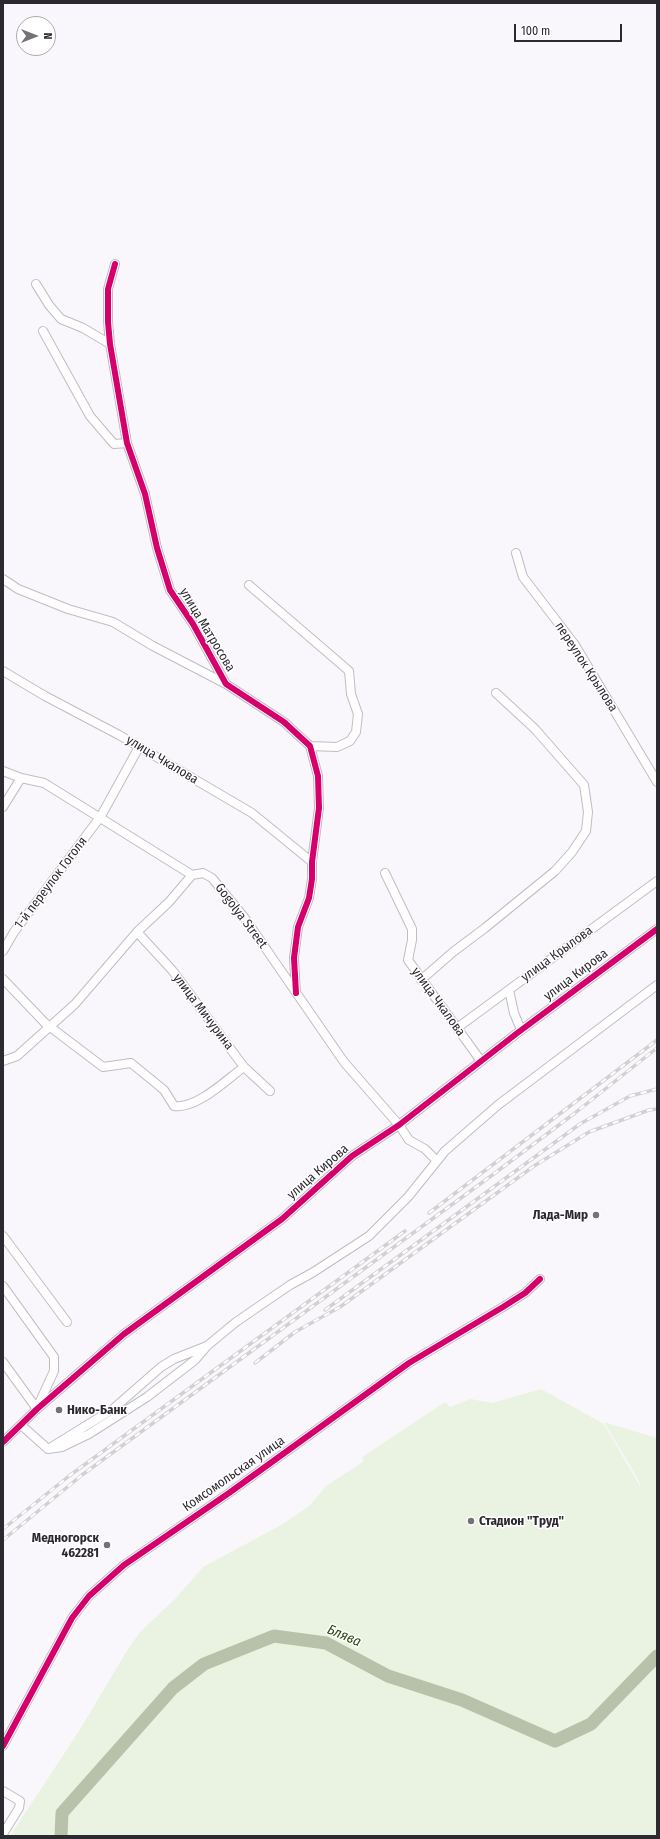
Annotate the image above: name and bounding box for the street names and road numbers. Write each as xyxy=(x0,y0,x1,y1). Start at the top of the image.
street label: улица Матросова xyxy=(176,585,238,675)
street label: переулок Крылова xyxy=(551,619,621,715)
street label: улица Чкалова xyxy=(123,732,201,788)
street label: 1-й переулок Гоголя xyxy=(11,834,91,932)
street label: Gogolya Street xyxy=(211,880,271,952)
street label: улица Крылова xyxy=(518,923,596,985)
street label: улица Кирова xyxy=(541,946,611,1004)
street label: улица Чкалова xyxy=(408,965,468,1039)
street label: улица Мичурина xyxy=(169,971,237,1053)
street label: улица Кирова xyxy=(284,1141,352,1203)
street label: Комсомольская улица xyxy=(180,1433,288,1515)

